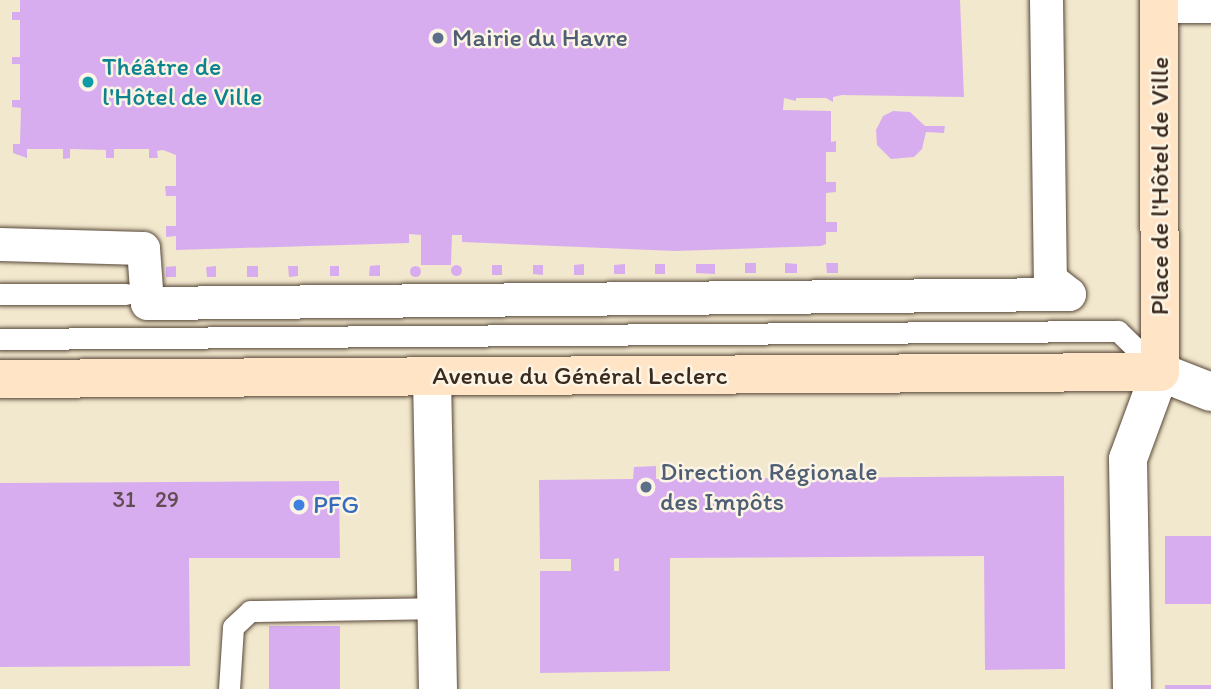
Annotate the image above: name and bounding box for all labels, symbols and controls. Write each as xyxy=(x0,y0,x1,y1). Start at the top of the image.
place label: Mairie du Havre xyxy=(452,22,628,54)
marker: Mairie du Havre xyxy=(430,30,446,46)
place label: Théâtre de l'Hôtel de Ville xyxy=(102,51,262,112)
street label: Place de l'Hôtel de Ville xyxy=(1144,57,1176,315)
marker: Théâtre de l'Hôtel de Ville xyxy=(80,74,96,90)
street label: Avenue du Général Leclerc xyxy=(432,360,728,392)
place label: Direction Régionale des Impôts xyxy=(660,456,877,518)
marker: Direction Régionale des Impôts xyxy=(638,479,654,495)
house number: 31 xyxy=(112,485,136,513)
house number: 29 xyxy=(155,485,179,513)
place label: PFG xyxy=(313,489,359,521)
marker: PFG xyxy=(291,497,307,513)

